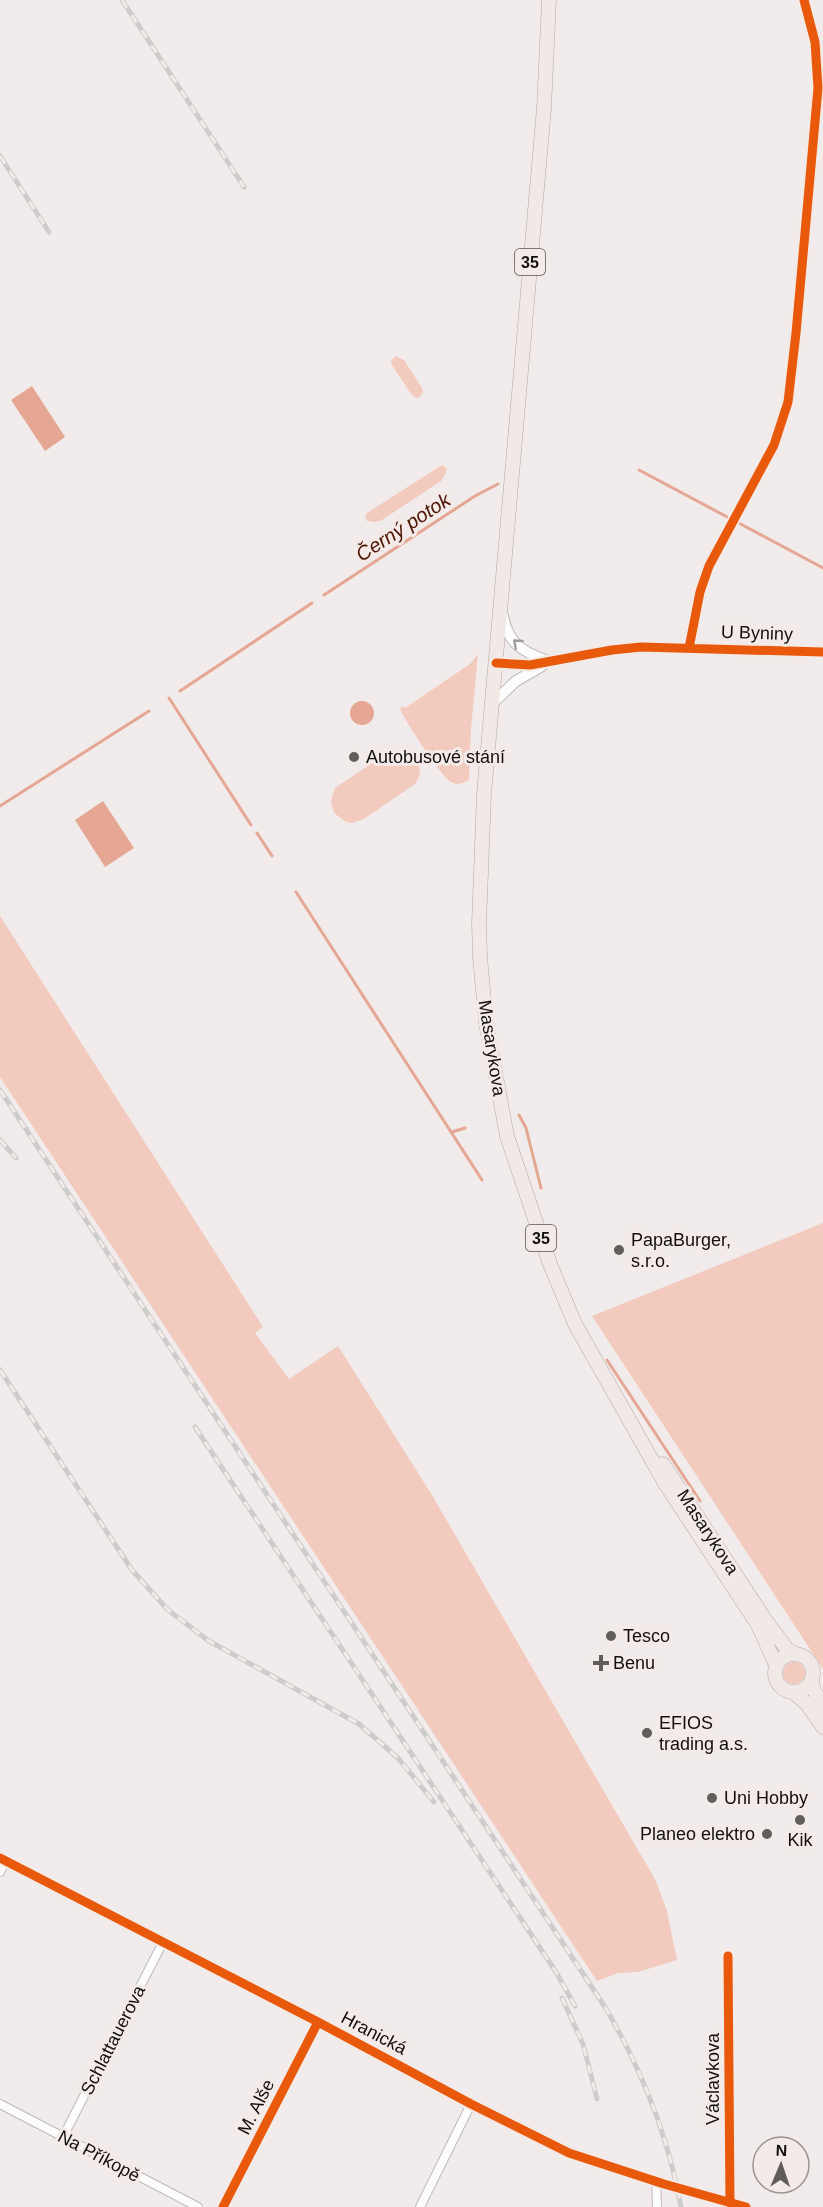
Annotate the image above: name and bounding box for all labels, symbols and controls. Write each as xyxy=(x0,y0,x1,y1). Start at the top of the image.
road number: 35 xyxy=(515,249,545,275)
water label: Černý potok xyxy=(352,488,455,566)
street label: U Byniny xyxy=(721,622,793,644)
one-way arrow xyxy=(513,639,524,650)
place label: Autobusové stání xyxy=(366,747,505,767)
marker: Autobusové stání xyxy=(347,750,361,764)
street label: Masarykova xyxy=(475,999,510,1098)
road number: 35 xyxy=(526,1225,556,1251)
place label: PapaBurger, s.r.o. xyxy=(631,1230,731,1271)
marker: PapaBurger, s.r.o. xyxy=(612,1243,626,1257)
street label: Masarykova xyxy=(673,1486,743,1579)
place label: Tesco xyxy=(623,1626,670,1646)
marker: Tesco xyxy=(604,1629,618,1643)
place label: Benu xyxy=(613,1653,655,1673)
marker: Benu xyxy=(594,1656,608,1670)
place label: EFIOS trading a.s. xyxy=(659,1713,748,1754)
marker: EFIOS trading a.s. xyxy=(640,1726,654,1740)
place label: Uni Hobby xyxy=(724,1788,808,1808)
marker: Uni Hobby xyxy=(705,1791,719,1805)
marker: Kik xyxy=(793,1813,807,1827)
place label: Planeo elektro xyxy=(640,1824,755,1844)
marker: Planeo elektro xyxy=(760,1827,774,1841)
place label: Kik xyxy=(787,1830,813,1850)
street label: Schlattauerova xyxy=(77,1981,150,2098)
street label: Hranická xyxy=(338,2007,411,2059)
street label: Václavkova xyxy=(703,2032,723,2125)
street label: M. Alše xyxy=(234,2076,278,2138)
street label: Na Příkopě xyxy=(55,2126,143,2186)
north arrow xyxy=(751,2135,811,2195)
text: N xyxy=(775,2142,788,2159)

